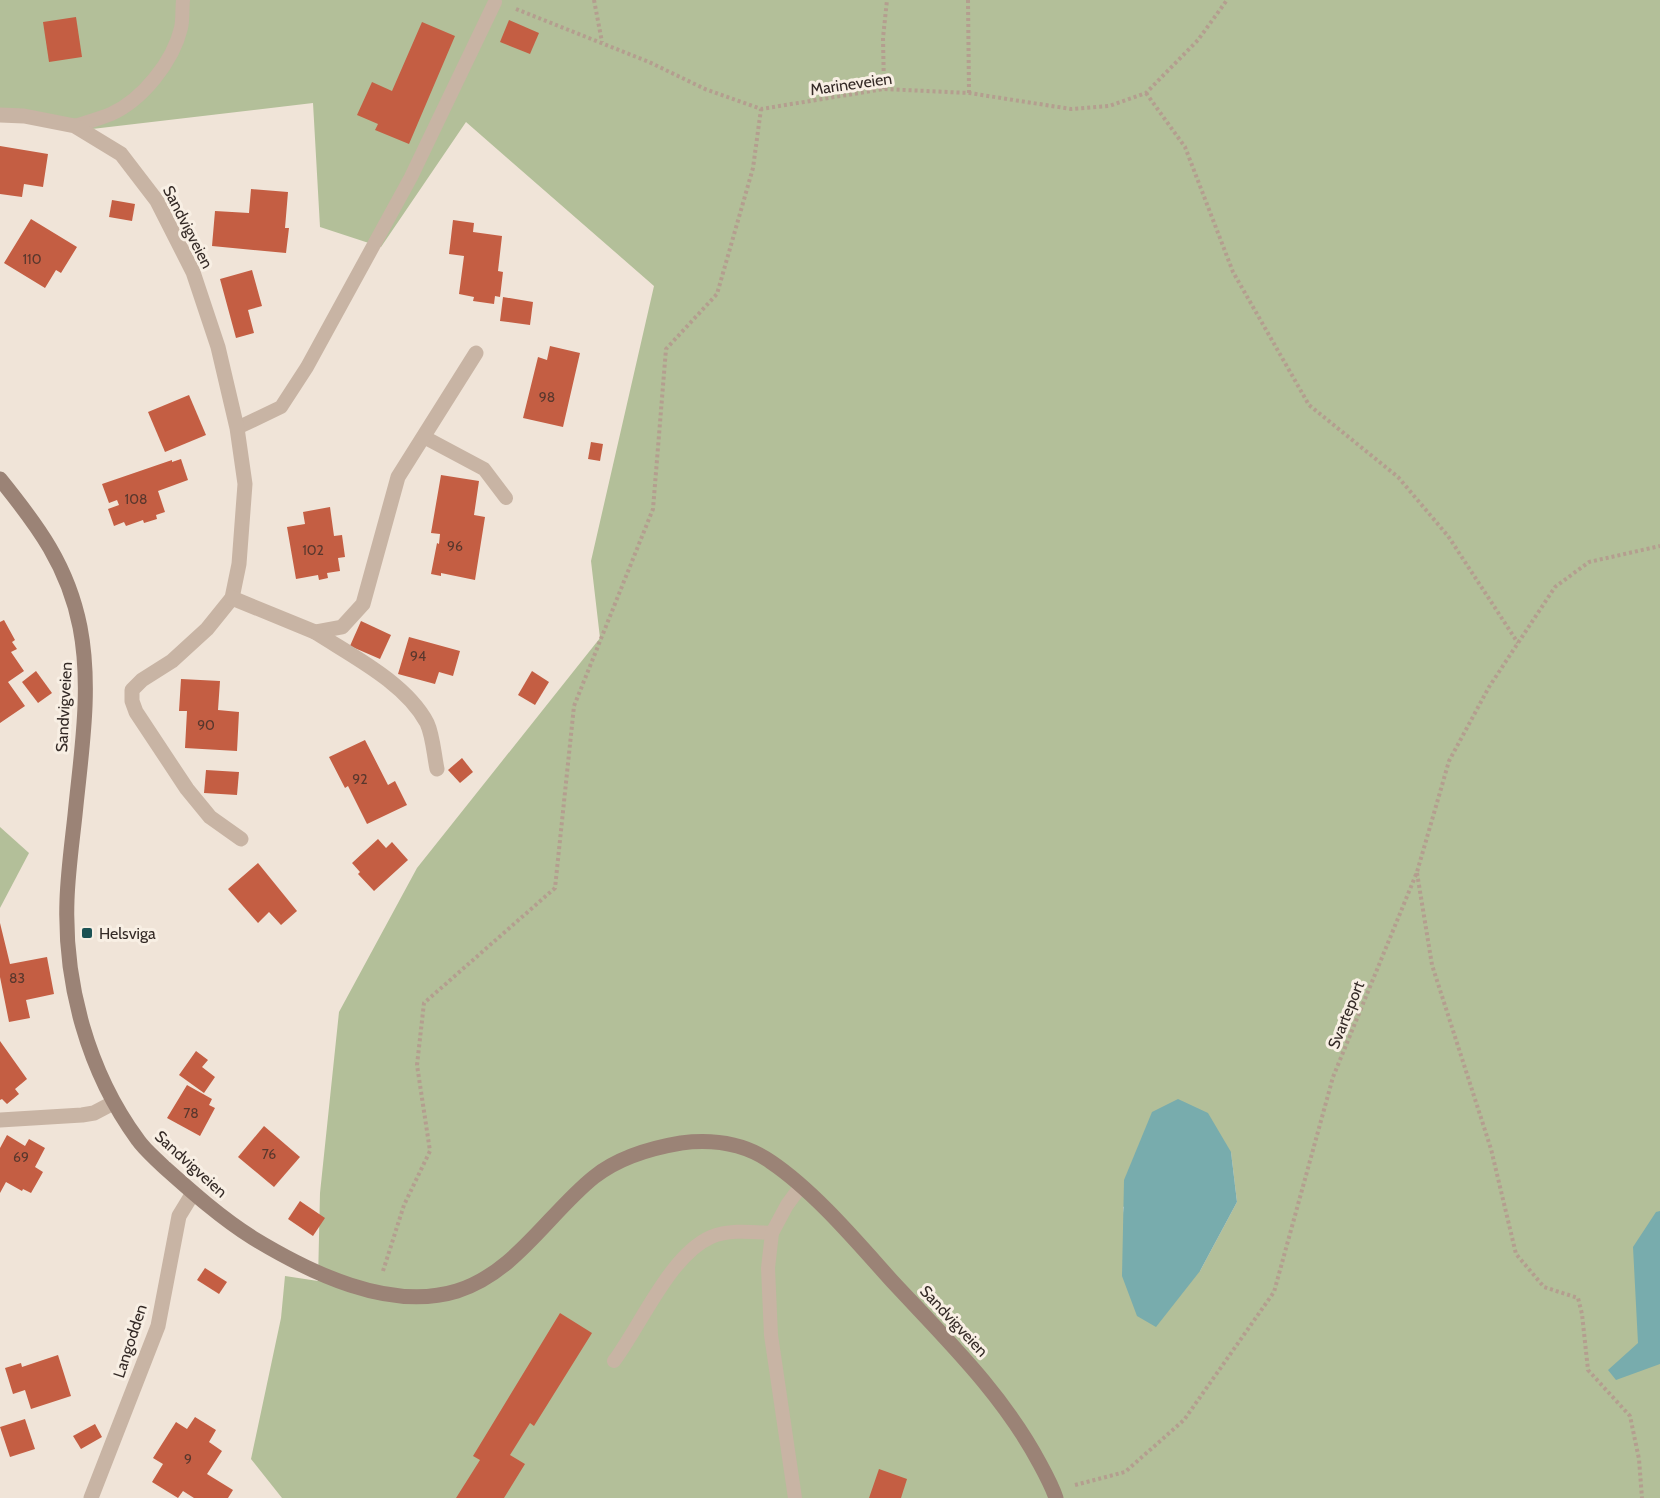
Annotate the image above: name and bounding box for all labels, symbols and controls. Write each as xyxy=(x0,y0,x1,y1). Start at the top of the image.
street label: Marineveien xyxy=(809,69,893,99)
street label: Sandvigveien xyxy=(159,182,217,272)
house number: 110 xyxy=(23,250,42,268)
house number: 98 xyxy=(539,388,555,406)
house number: 108 xyxy=(125,490,147,508)
house number: 96 xyxy=(447,537,463,555)
house number: 102 xyxy=(302,541,324,559)
house number: 94 xyxy=(410,647,426,665)
street label: Sandvigveien xyxy=(52,661,76,753)
house number: 90 xyxy=(197,716,215,734)
house number: 92 xyxy=(352,770,368,788)
place label: Helsviga xyxy=(99,924,156,943)
marker: Helsviga xyxy=(80,926,94,940)
house number: 83 xyxy=(9,969,25,987)
street label: Svarteport xyxy=(1324,978,1368,1052)
house number: 78 xyxy=(183,1104,199,1122)
street label: Sandvigveien xyxy=(151,1127,231,1201)
house number: 76 xyxy=(262,1145,276,1163)
house number: 69 xyxy=(13,1148,29,1166)
street label: Sandvigveien xyxy=(916,1281,992,1361)
street label: Langodden xyxy=(109,1302,151,1380)
house number: 9 xyxy=(184,1450,192,1468)

